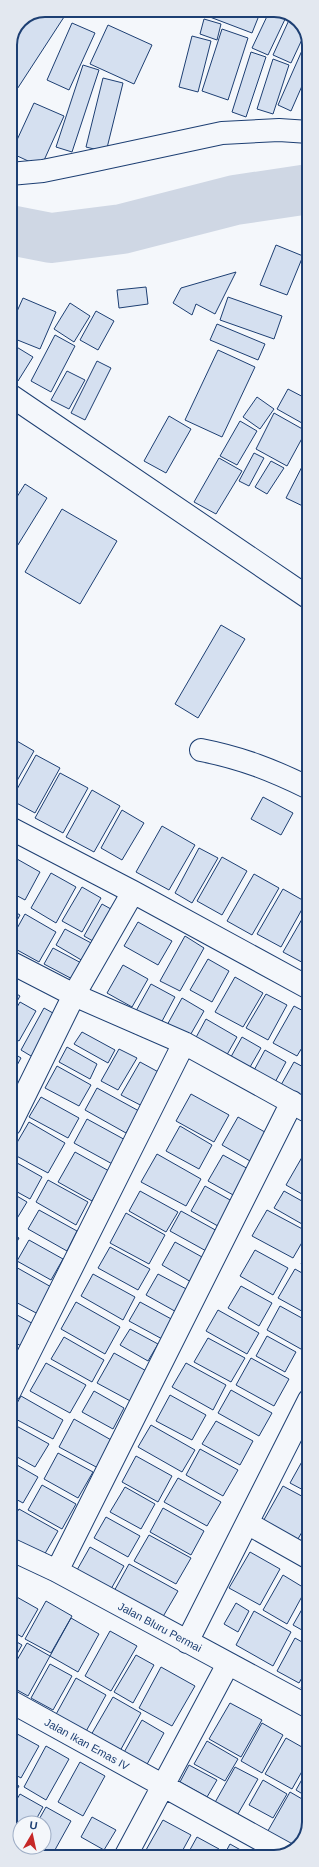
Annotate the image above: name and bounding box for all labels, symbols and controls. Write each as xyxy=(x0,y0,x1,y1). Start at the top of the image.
street label: Jalan Bluru Permai xyxy=(116,1600,204,1654)
street label: Jalan Ikan Emas IV xyxy=(43,1716,132,1773)
north arrow xyxy=(12,1815,52,1855)
text: U xyxy=(29,1819,38,1832)

